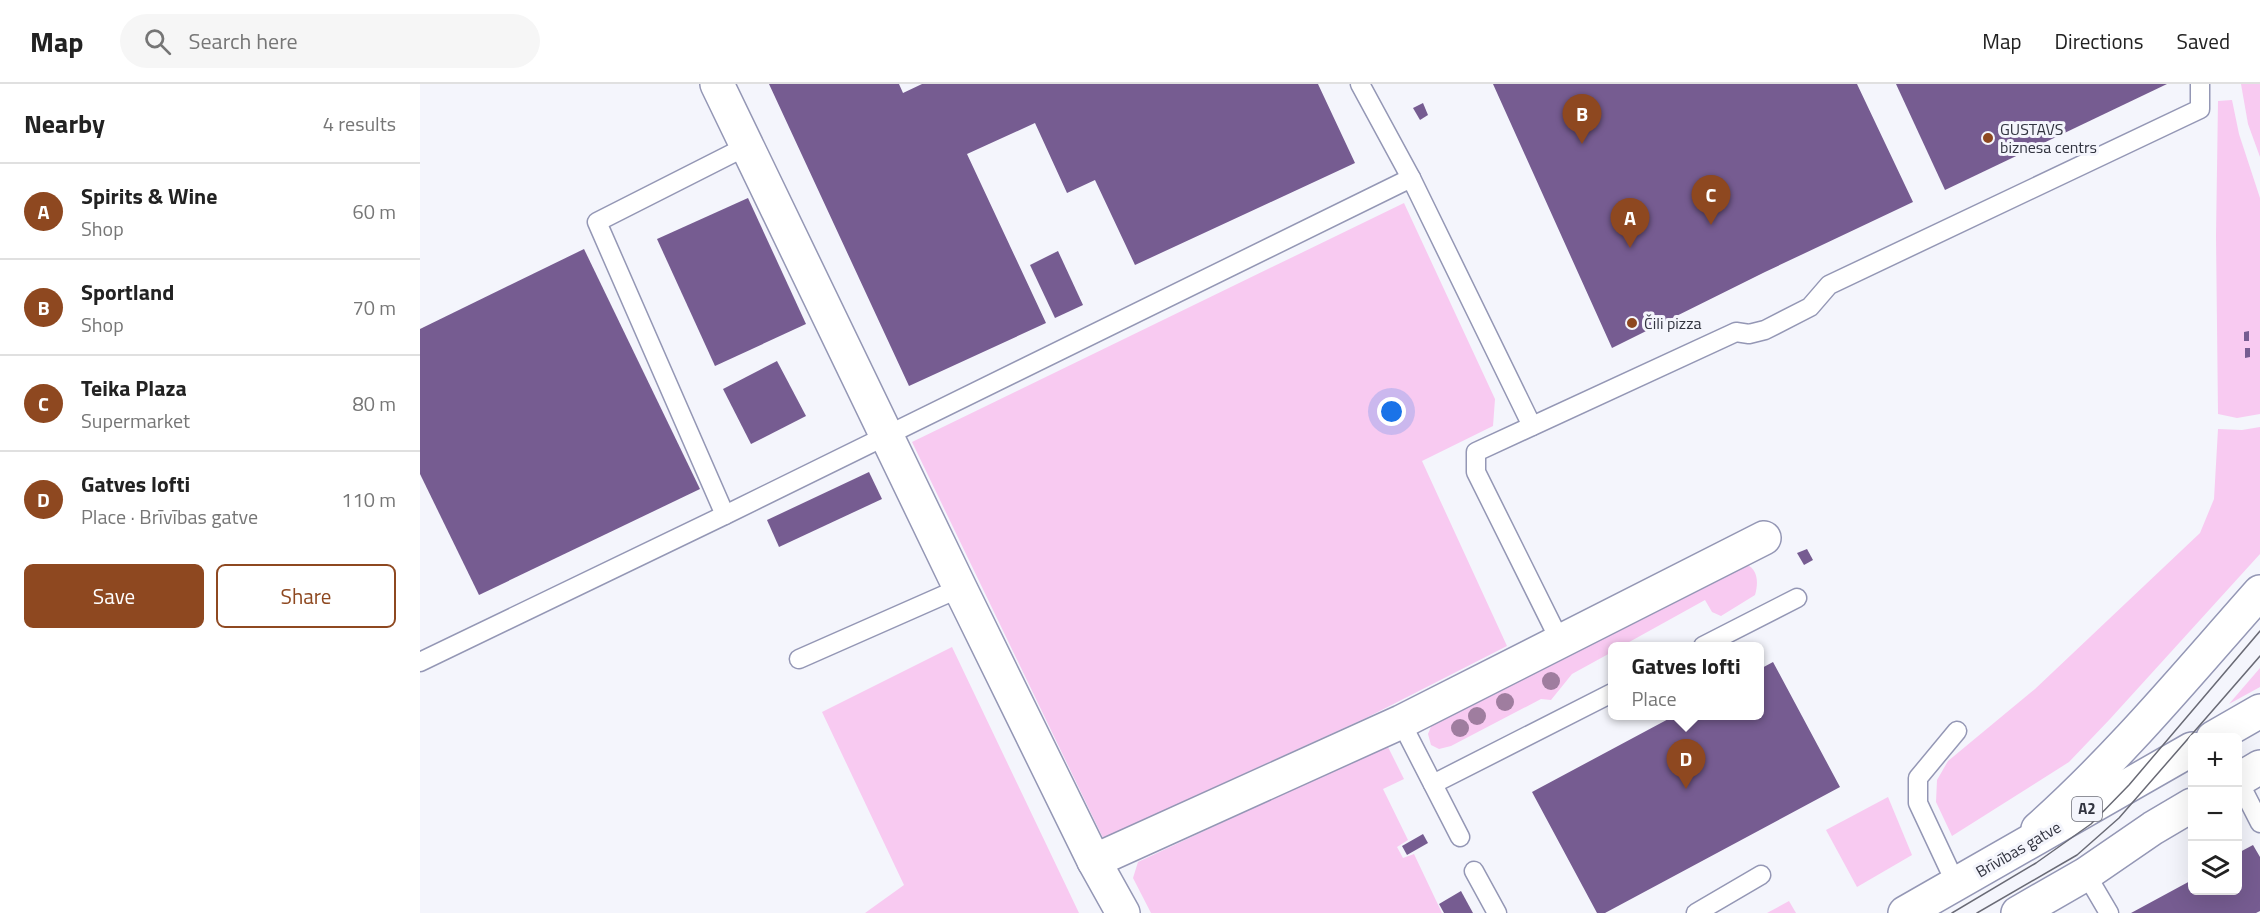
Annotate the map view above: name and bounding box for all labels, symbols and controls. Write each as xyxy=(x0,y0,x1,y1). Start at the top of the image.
search box xyxy=(120,14,540,68)
text: Map xyxy=(30,20,84,63)
text: Search here xyxy=(189,24,298,58)
icon: search xyxy=(141,25,174,58)
text: Map xyxy=(1982,25,2022,57)
text: Directions xyxy=(2055,25,2144,57)
text: Saved xyxy=(2177,25,2230,57)
pin: B xyxy=(1562,94,1602,144)
text: Nearby xyxy=(24,104,105,143)
text: 4 results xyxy=(323,108,396,139)
place label: GUSTAVS biznesa centrs xyxy=(2000,117,2097,159)
marker: GUSTAVS biznesa centrs xyxy=(1981,131,1995,145)
pin: C xyxy=(1692,176,1730,225)
text: Spirits & Wine xyxy=(81,179,218,213)
text: A xyxy=(37,196,50,227)
text: 60 m xyxy=(352,196,396,227)
pin: A xyxy=(1610,198,1650,248)
text: Shop xyxy=(81,213,124,244)
text: Sportland xyxy=(81,275,174,309)
text: B xyxy=(37,292,50,323)
text: 70 m xyxy=(352,292,396,323)
text: Shop xyxy=(81,309,124,340)
place label: Čili pizza xyxy=(1644,311,1701,335)
marker: Čili pizza xyxy=(1625,316,1639,330)
text: Teika Plaza xyxy=(81,371,187,405)
text: C xyxy=(38,388,49,419)
text: 80 m xyxy=(352,388,396,419)
your location xyxy=(1377,397,1406,426)
text: Supermarket xyxy=(81,405,190,436)
text: Gatves lofti xyxy=(81,467,190,501)
text: D xyxy=(37,484,50,515)
text: 110 m xyxy=(341,484,396,515)
text: Place · Brīvības gatve xyxy=(81,501,258,532)
button: Save xyxy=(24,564,204,628)
button: Share xyxy=(216,564,396,628)
popup xyxy=(1608,642,1764,720)
text: Gatves lofti xyxy=(1631,649,1741,683)
text: Place xyxy=(1631,683,1677,714)
map controls xyxy=(2188,733,2242,895)
button: + xyxy=(2188,733,2242,787)
pin: D xyxy=(1666,740,1706,789)
button: − xyxy=(2188,787,2242,841)
road number: A2 xyxy=(2072,797,2102,821)
street label: Brīvības gatve xyxy=(1971,815,2065,883)
button: layers xyxy=(2188,841,2242,895)

